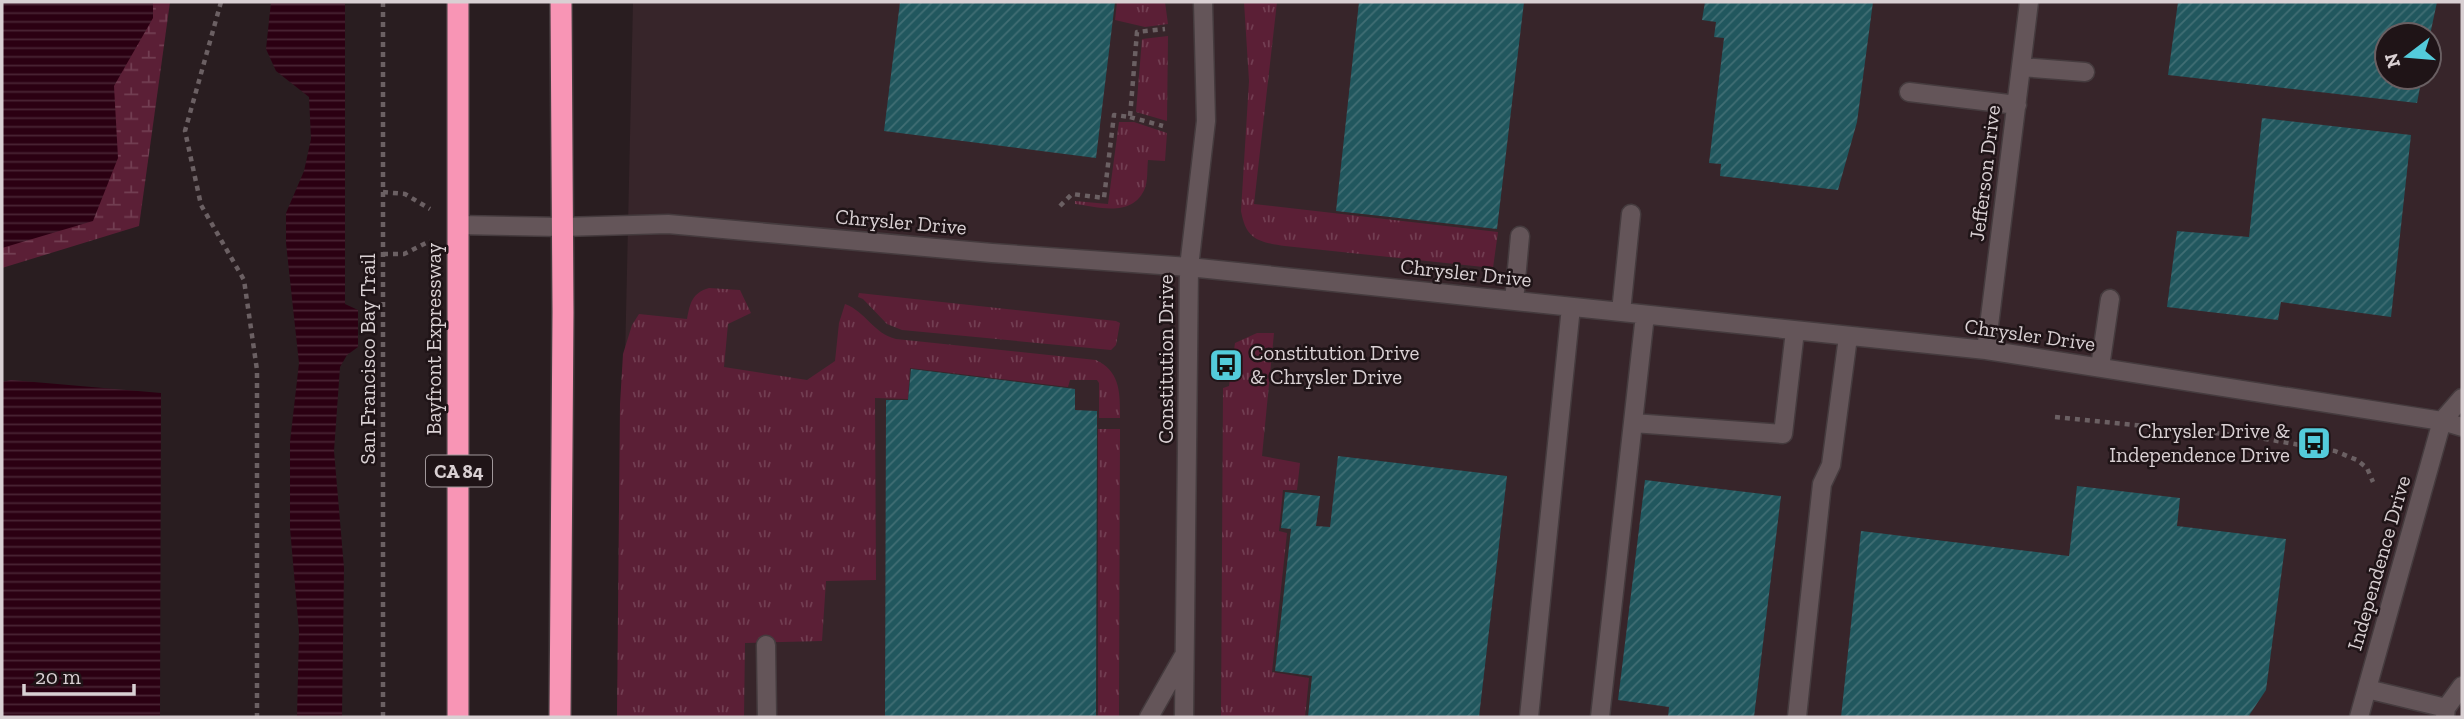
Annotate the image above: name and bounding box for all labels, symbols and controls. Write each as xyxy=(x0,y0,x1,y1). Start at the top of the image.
north arrow xyxy=(2373,21,2443,91)
text: N xyxy=(2379,50,2405,71)
street label: Jefferson Drive xyxy=(1964,104,2005,242)
street label: Chrysler Drive xyxy=(834,203,968,240)
street label: Bayfront Expressway xyxy=(421,243,446,435)
street label: San Francisco Bay Trail xyxy=(355,253,380,465)
street label: Chrysler Drive xyxy=(1399,253,1533,292)
street label: Constitution Drive xyxy=(1153,274,1178,444)
street label: Chrysler Drive xyxy=(1963,313,2097,356)
place label: Constitution Drive & Chrysler Drive xyxy=(1250,340,1420,389)
bus stop icon: Constitution Drive & Chrysler Drive xyxy=(1207,346,1245,384)
place label: Chrysler Drive & Independence Drive xyxy=(2109,418,2290,467)
bus stop icon: Chrysler Drive & Independence Drive xyxy=(2295,424,2333,462)
road number: CA 84 xyxy=(426,456,492,486)
street label: Independence Drive xyxy=(2342,472,2415,653)
scale bar xyxy=(24,652,135,696)
text: 20 m xyxy=(35,664,81,689)

